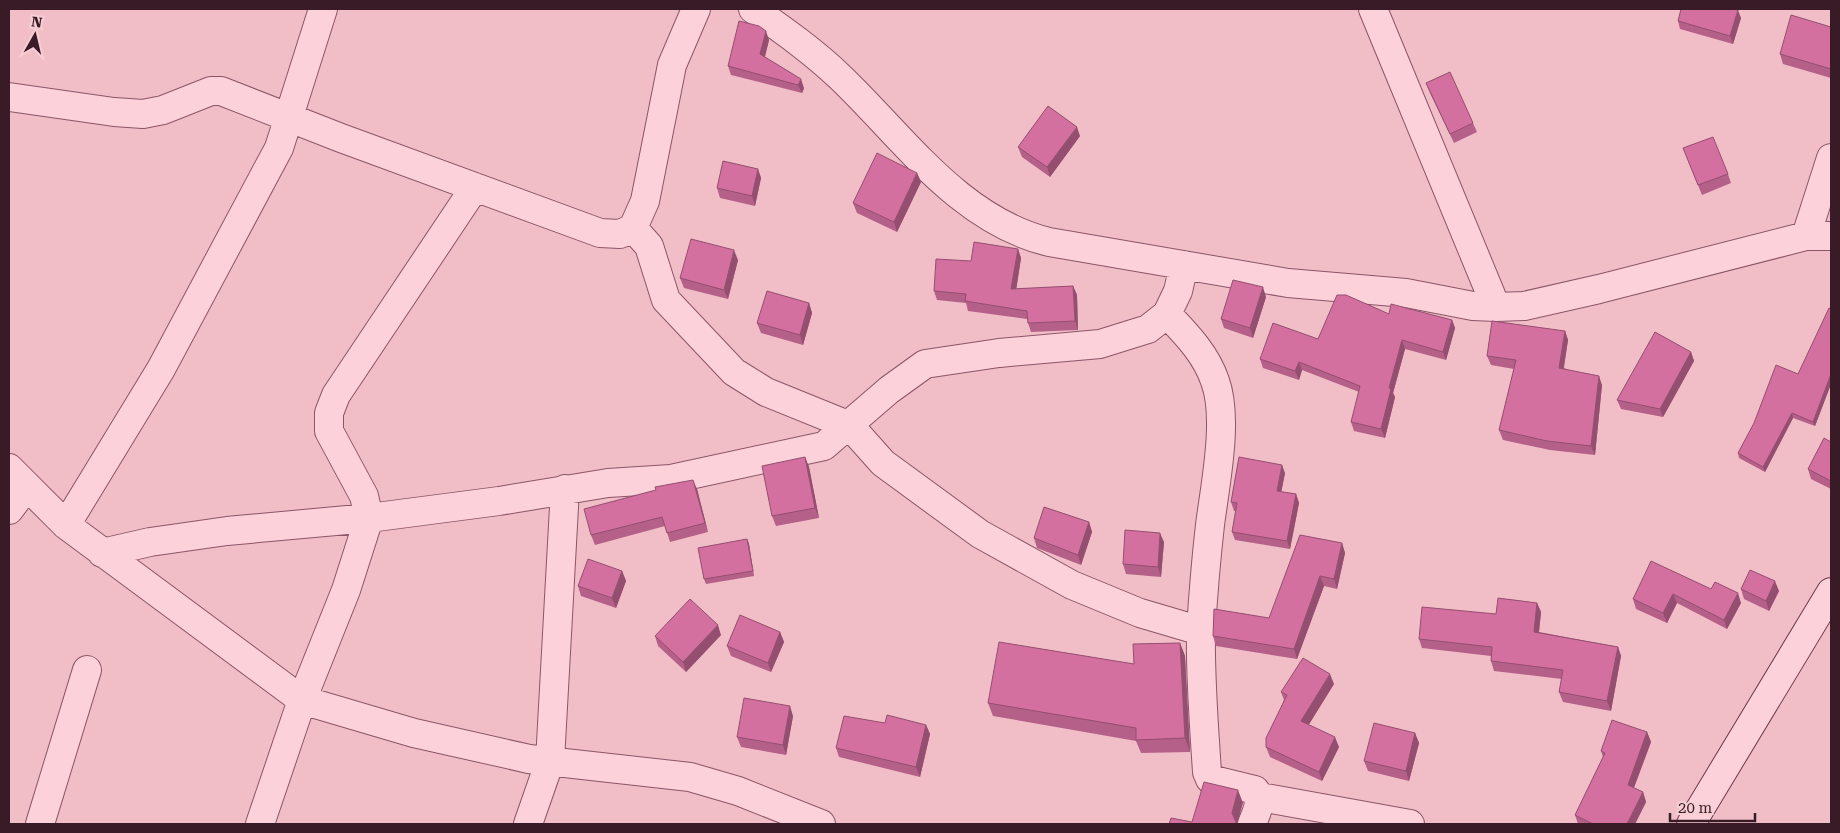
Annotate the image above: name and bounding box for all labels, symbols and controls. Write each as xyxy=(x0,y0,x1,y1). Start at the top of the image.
north arrow xyxy=(10,10,60,60)
text: N xyxy=(30,13,43,31)
scale bar xyxy=(1670,790,1755,822)
text: 20 m xyxy=(1678,799,1713,817)

